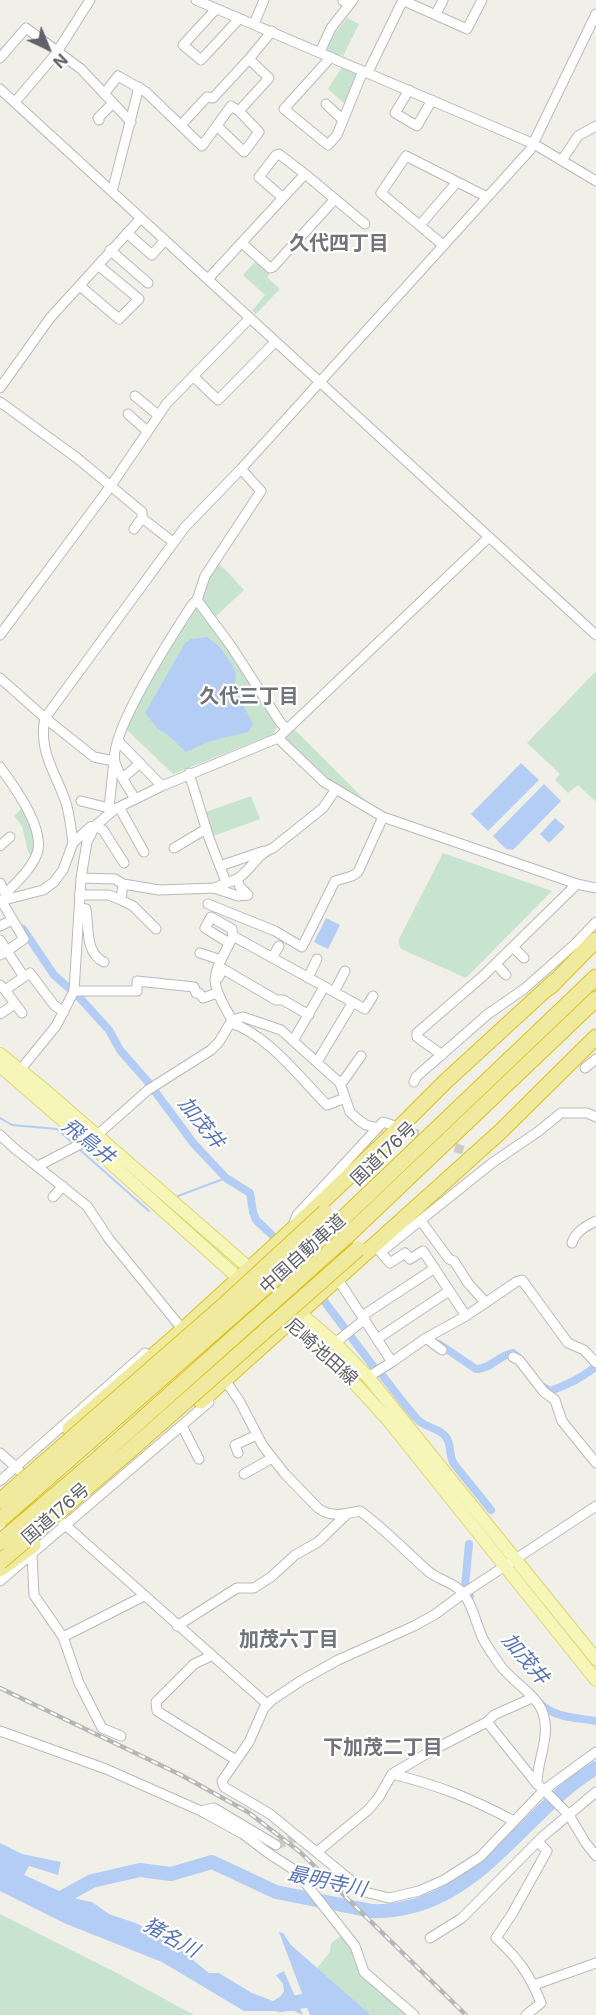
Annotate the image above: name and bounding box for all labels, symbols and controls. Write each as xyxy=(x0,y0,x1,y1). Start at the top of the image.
north arrow xyxy=(18,18,78,78)
text: N xyxy=(49,50,72,72)
district label: 久代四丁目 xyxy=(289,232,389,256)
district label: 久代三丁目 xyxy=(199,685,299,709)
water label: 加茂井 xyxy=(173,1092,229,1154)
water label: 飛鳥井 xyxy=(57,1114,119,1170)
street label: 国道176号 xyxy=(347,1118,421,1190)
street label: 中国自動車道 xyxy=(256,1210,350,1298)
street label: 尼崎池田線 xyxy=(280,1314,362,1390)
street label: 国道176号 xyxy=(18,1479,94,1549)
district label: 加茂六丁目 xyxy=(239,1628,339,1652)
water label: 加茂井 xyxy=(497,1628,553,1690)
district label: 下加茂二丁目 xyxy=(323,1736,443,1760)
water label: 最明寺川 xyxy=(285,1862,369,1902)
water label: 猪名川 xyxy=(139,1913,203,1963)

